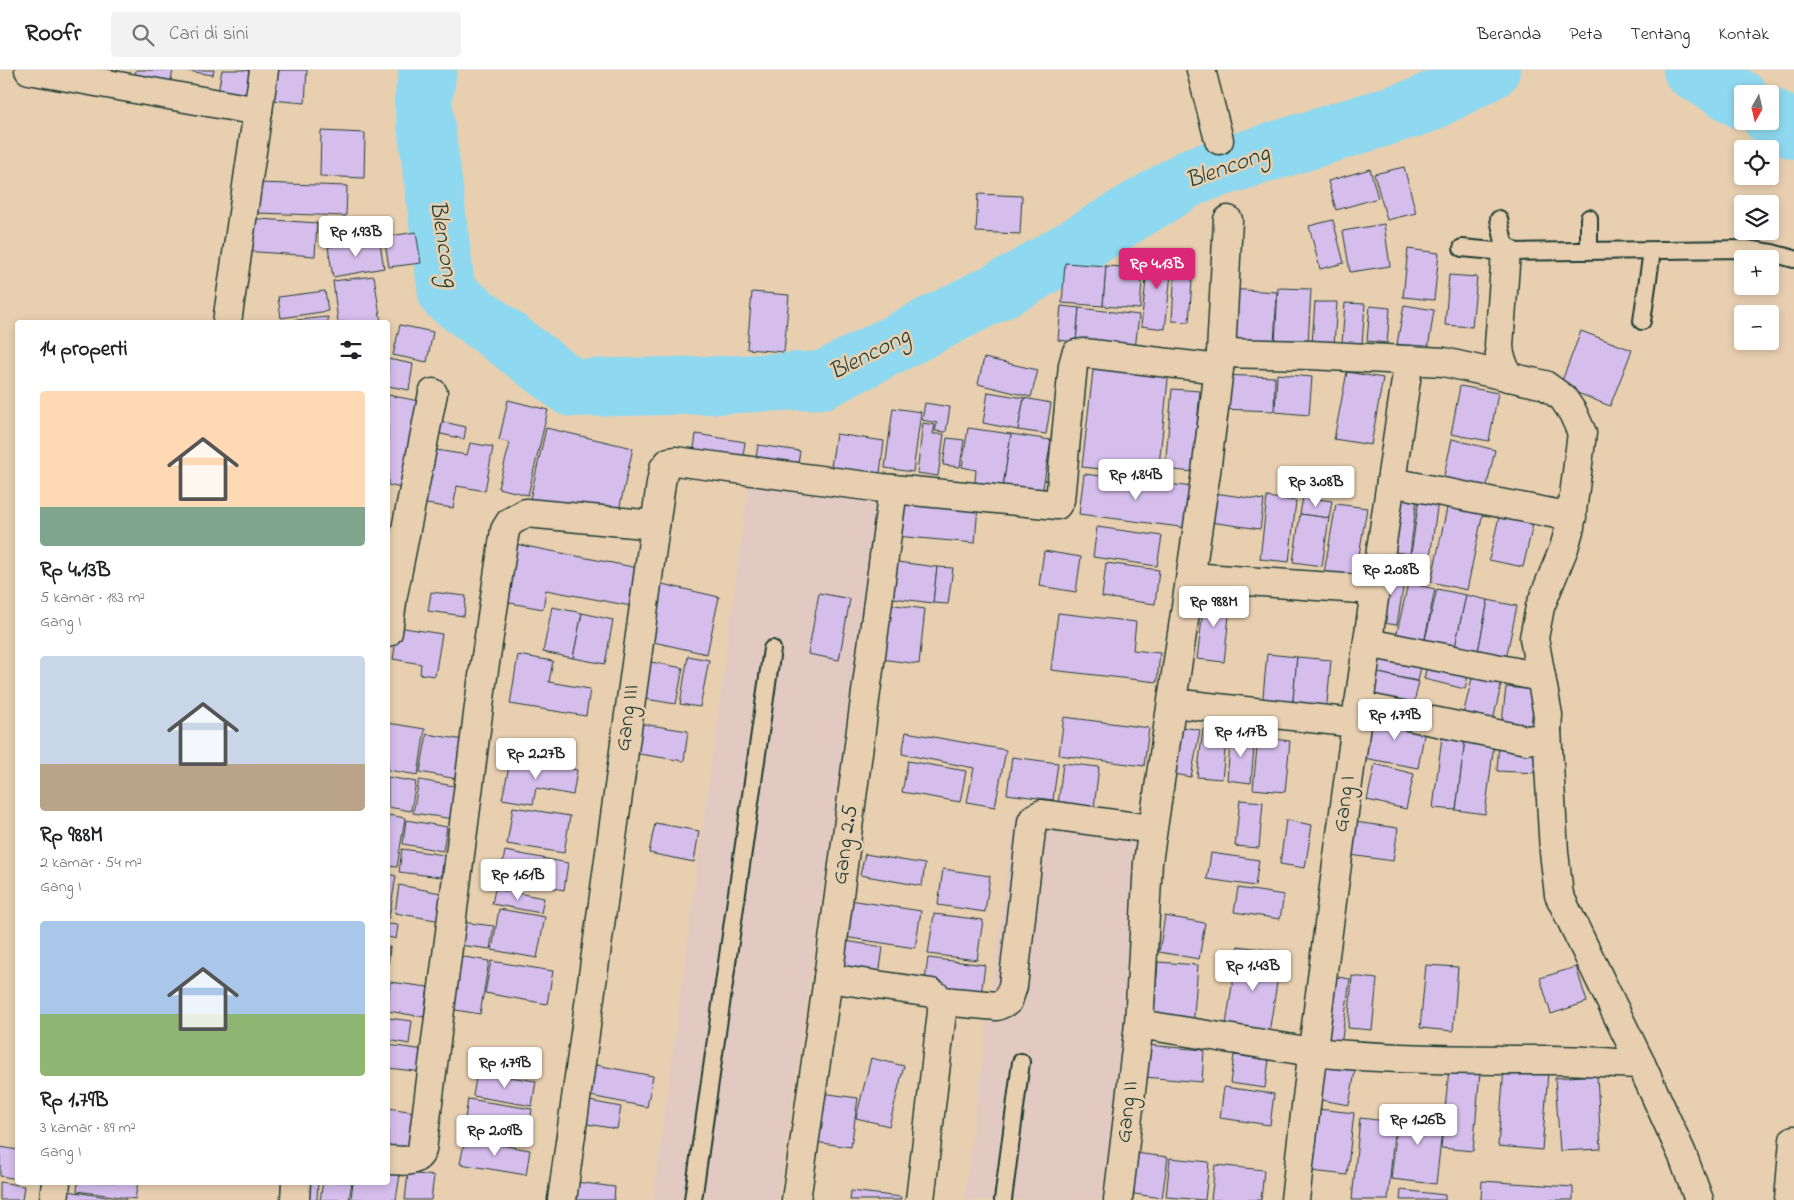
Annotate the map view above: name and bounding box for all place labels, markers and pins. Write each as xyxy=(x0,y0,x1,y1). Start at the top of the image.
pin: Rp 1.93B xyxy=(304,216,408,258)
pin: Rp 4.13B xyxy=(1105,248,1209,290)
pin: Rp 1.84B xyxy=(1084,458,1188,501)
pin: Rp 3.08B xyxy=(1264,466,1368,508)
pin: Rp 2.08B xyxy=(1339,554,1443,596)
pin: Rp 988M xyxy=(1168,586,1260,628)
pin: Rp 1.79B xyxy=(1343,698,1447,741)
pin: Rp 1.17B xyxy=(1189,716,1293,758)
pin: Rp 2.27B xyxy=(484,738,588,780)
pin: Rp 1.61B xyxy=(466,858,570,901)
pin: Rp 1.43B xyxy=(1201,950,1305,992)
pin: Rp 1.79B xyxy=(453,1046,557,1089)
pin: Rp 1.26B xyxy=(1366,1104,1470,1146)
pin: Rp 2.09B xyxy=(443,1114,547,1157)

